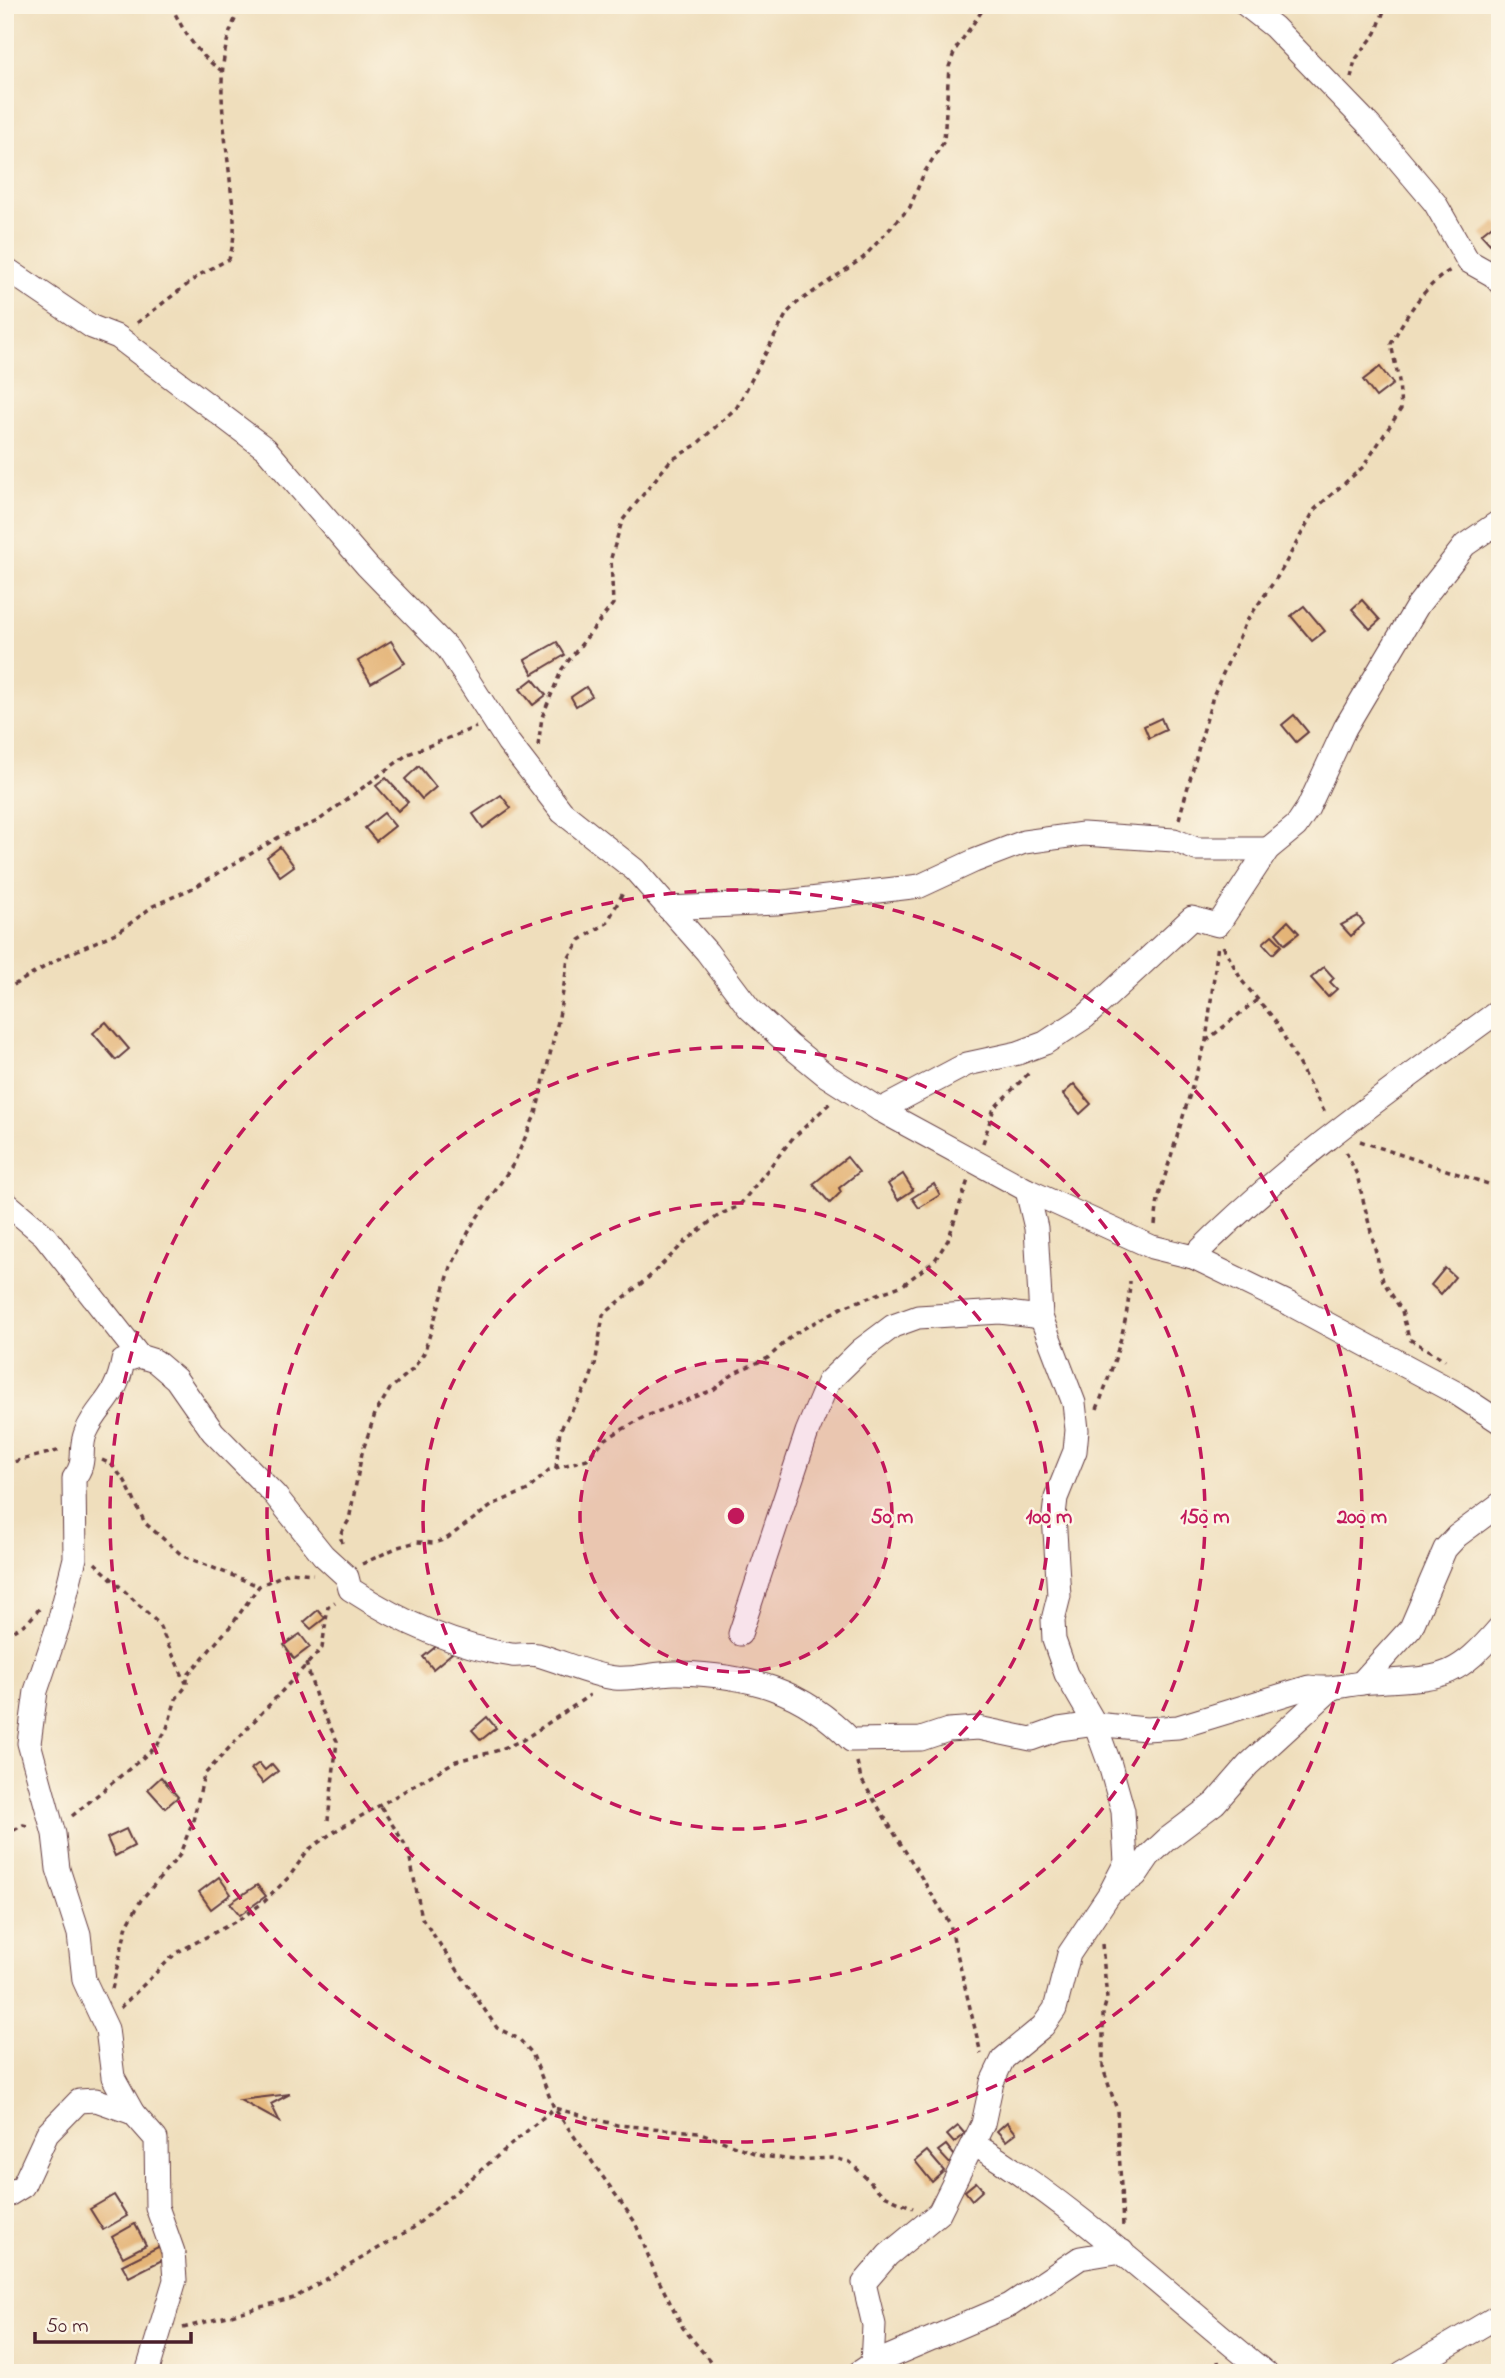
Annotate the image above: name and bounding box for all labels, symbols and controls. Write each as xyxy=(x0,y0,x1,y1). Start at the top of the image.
text: 50 m xyxy=(871,1503,913,1533)
text: 100 m xyxy=(1026,1503,1072,1533)
text: 150 m xyxy=(1180,1503,1230,1533)
text: 200 m xyxy=(1336,1503,1387,1533)
centre of rings xyxy=(724,1504,748,1528)
scale bar xyxy=(35,2301,191,2345)
text: 50 m xyxy=(46,2312,89,2342)

